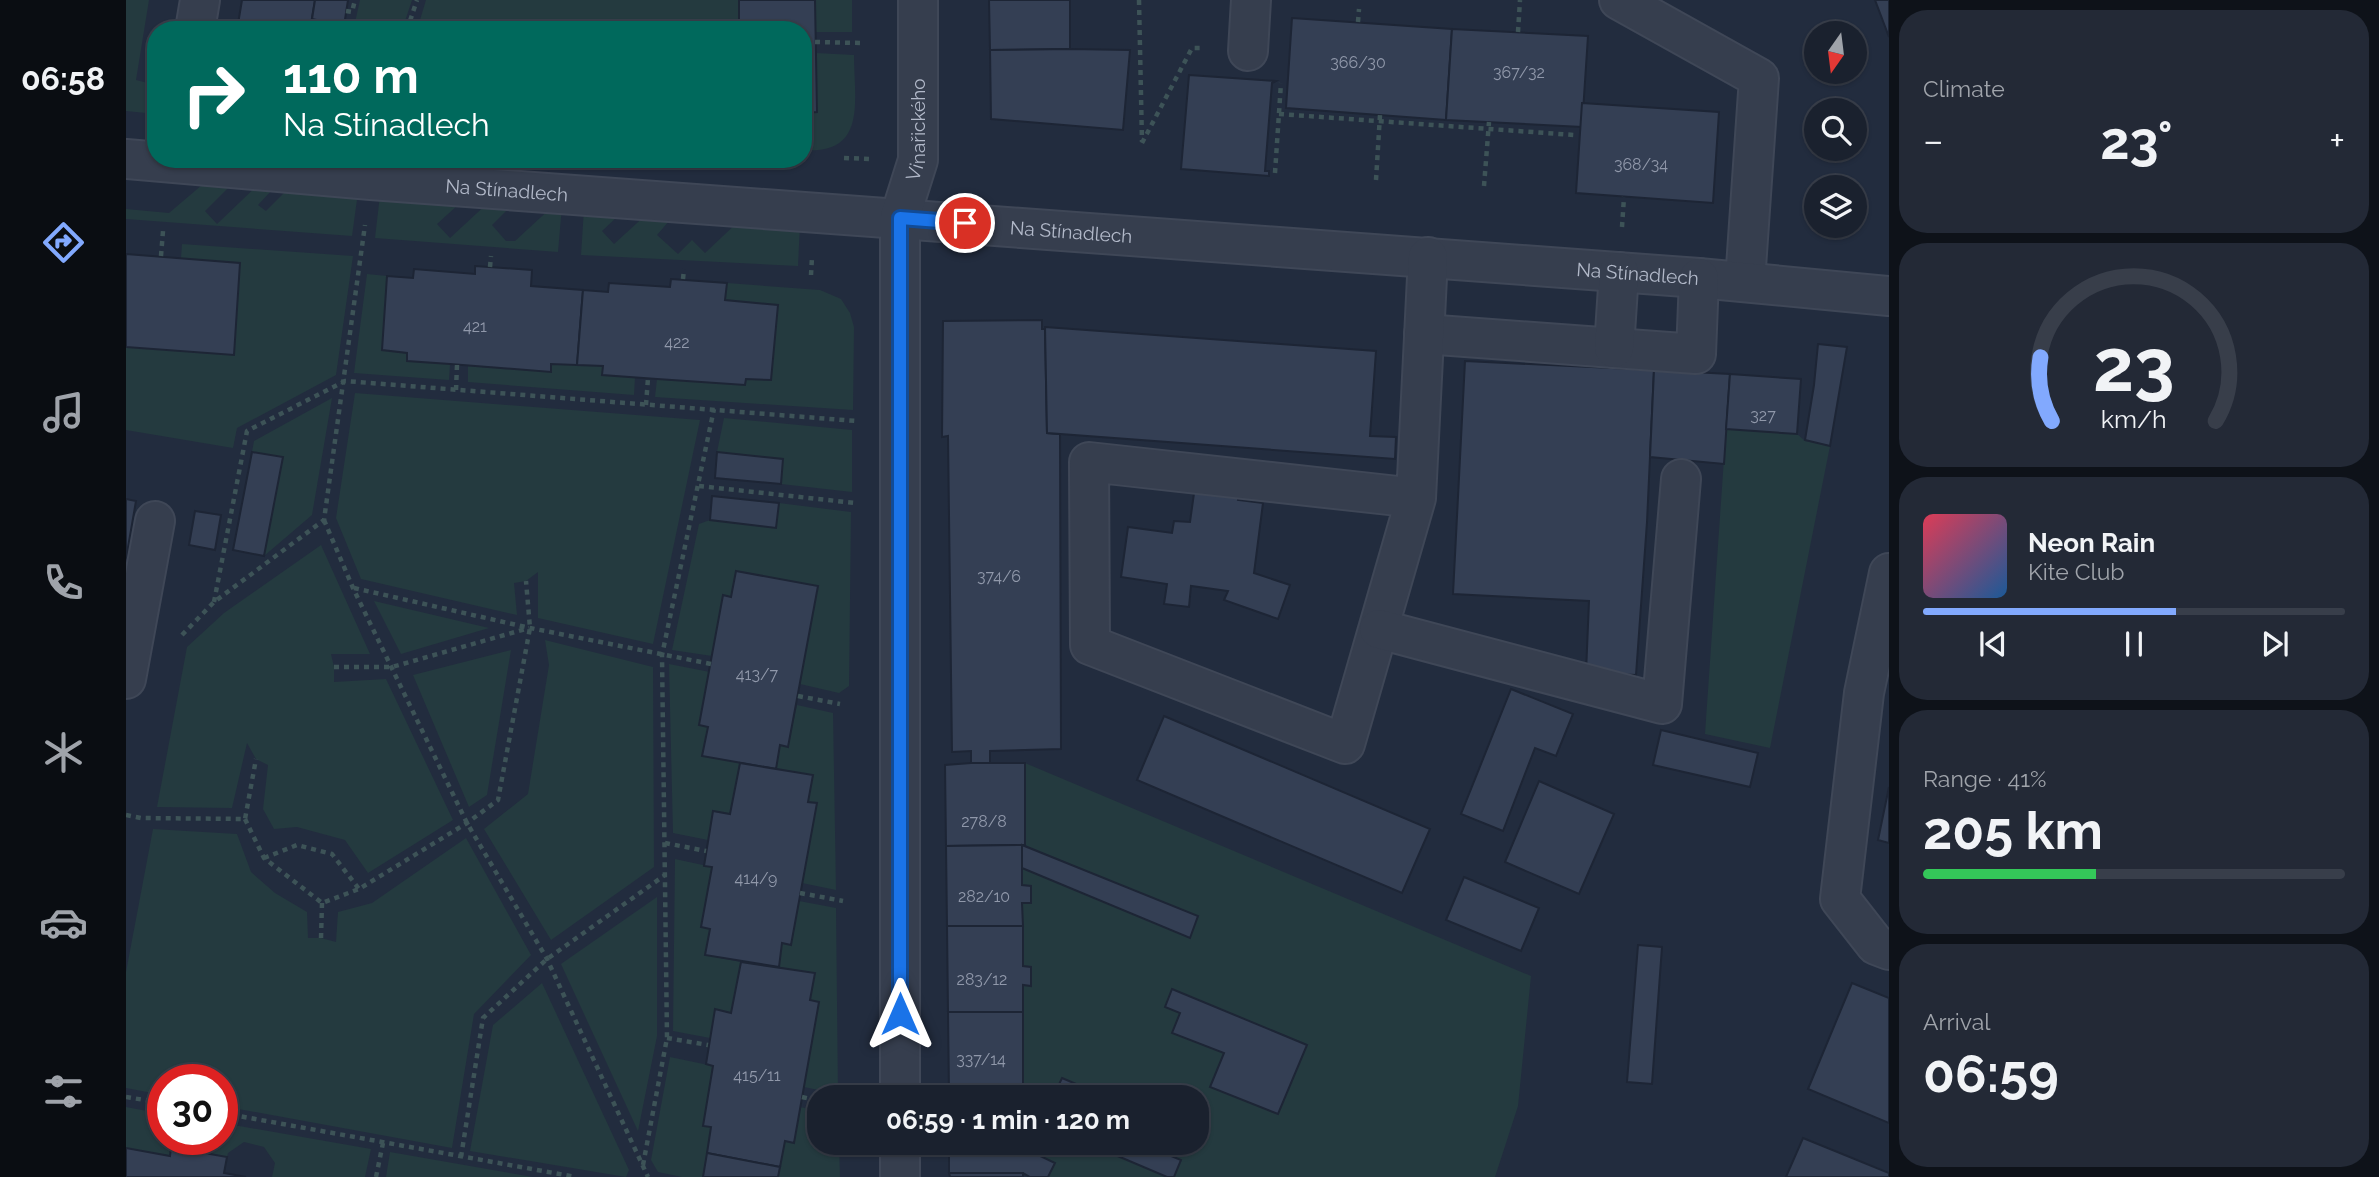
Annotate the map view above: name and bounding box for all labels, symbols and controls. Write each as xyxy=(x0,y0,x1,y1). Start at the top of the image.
north arrow xyxy=(1804,21,1867,84)
map controls xyxy=(1804,21,1867,238)
text: 110 m xyxy=(283,47,419,104)
icon: right xyxy=(168,49,259,140)
house number: 366/30 xyxy=(1330,53,1386,72)
text: 06:58 xyxy=(21,60,105,97)
house number: 367/32 xyxy=(1493,63,1545,82)
text: Climate xyxy=(1923,75,2005,102)
street label: Vinařického xyxy=(901,78,929,184)
button: search xyxy=(1804,98,1867,161)
text: Na Stínadlech xyxy=(283,106,490,143)
text: 23° xyxy=(2100,110,2173,171)
text: − xyxy=(1923,118,1943,163)
text: + xyxy=(2329,118,2345,163)
house number: 368/34 xyxy=(1614,155,1668,174)
street label: Na Stínadlech xyxy=(445,175,569,206)
button: layers xyxy=(1804,175,1867,238)
pin xyxy=(935,193,995,253)
icon: arrive xyxy=(946,204,984,242)
street label: Na Stínadlech xyxy=(1009,216,1133,247)
icon: directions xyxy=(39,218,88,267)
street label: Na Stínadlech xyxy=(1576,258,1700,289)
house number: 421 xyxy=(463,317,487,336)
text: 23 xyxy=(2093,324,2175,409)
house number: 422 xyxy=(664,333,690,352)
icon: music xyxy=(39,388,88,437)
text: km/h xyxy=(2101,404,2167,434)
house number: 327 xyxy=(1750,406,1776,425)
text: Neon Rain xyxy=(2028,528,2155,558)
icon: phone xyxy=(39,558,88,607)
text: Kite Club xyxy=(2028,558,2125,585)
house number: 374/6 xyxy=(977,567,1021,586)
icon: previous xyxy=(1974,625,2012,663)
icon: pause xyxy=(2115,625,2153,663)
icon: next xyxy=(2256,625,2294,663)
house number: 413/7 xyxy=(736,665,779,684)
icon: climate xyxy=(39,728,88,777)
text: Range · 41% xyxy=(1923,765,2046,792)
text: 205 km xyxy=(1923,800,2103,861)
house number: 278/8 xyxy=(961,812,1007,831)
house number: 414/9 xyxy=(735,869,777,888)
house number: 282/10 xyxy=(958,887,1010,906)
icon: car xyxy=(39,898,88,947)
house number: 283/12 xyxy=(957,970,1007,989)
position arrow xyxy=(863,977,937,1051)
text: Arrival xyxy=(1923,1008,1990,1035)
text: 06:59 xyxy=(1923,1043,2059,1104)
house number: 337/14 xyxy=(956,1050,1006,1069)
speed limit sign: 30 xyxy=(147,1064,238,1155)
house number: 415/11 xyxy=(733,1066,781,1085)
icon: filters xyxy=(39,1067,88,1116)
text: 06:59 · 1 min · 120 m xyxy=(886,1105,1130,1135)

